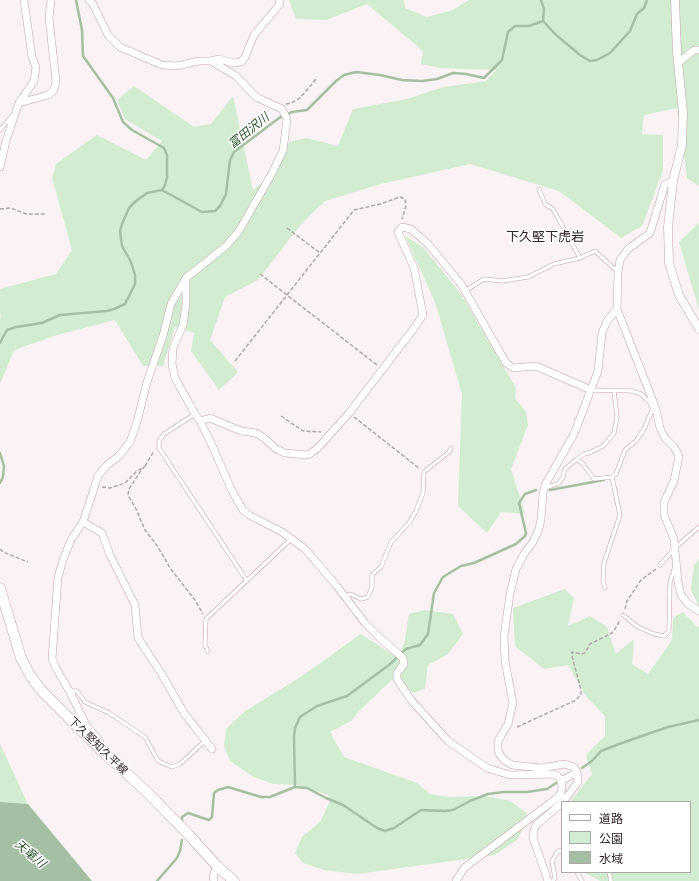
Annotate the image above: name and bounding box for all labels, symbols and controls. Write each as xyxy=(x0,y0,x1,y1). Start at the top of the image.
water label: 富田沢川 xyxy=(226,110,272,152)
district label: 下久堅下虎岩 xyxy=(506,229,584,245)
street label: 下久堅知久平線 xyxy=(66,715,130,777)
legend xyxy=(561,801,691,873)
text: 道路 xyxy=(599,811,623,826)
text: 公園 xyxy=(599,831,623,846)
water label: 天竜川 xyxy=(12,837,48,871)
text: 水域 xyxy=(599,851,623,866)

